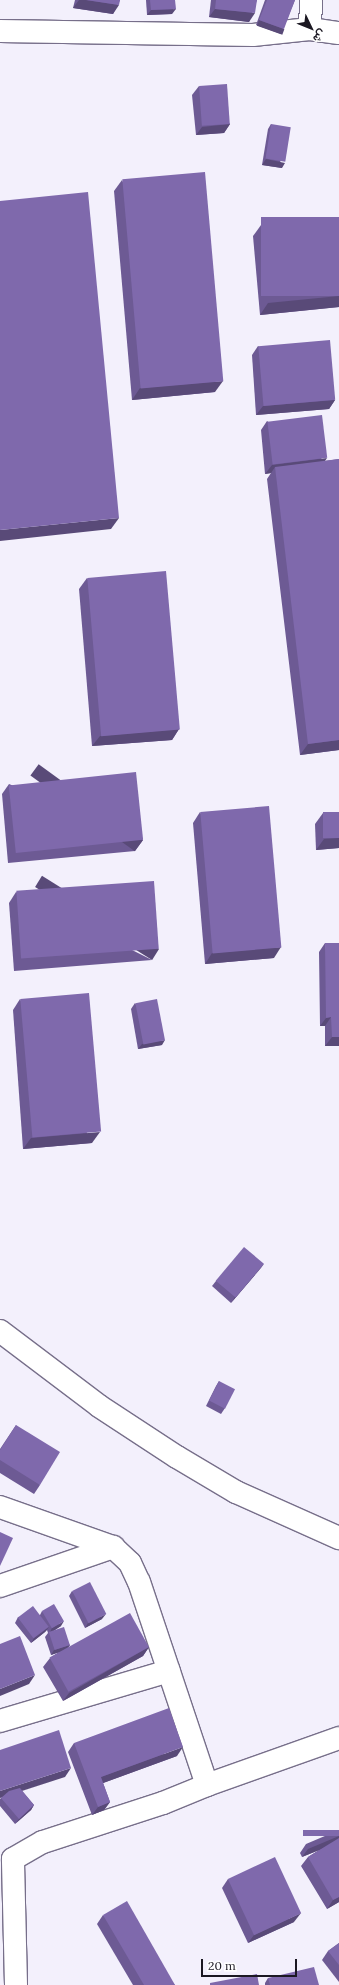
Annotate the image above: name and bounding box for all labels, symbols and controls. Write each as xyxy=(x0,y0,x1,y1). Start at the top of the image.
north arrow xyxy=(291,8,331,48)
text: ش xyxy=(310,27,329,46)
scale bar xyxy=(203,1951,299,1977)
text: 20 m xyxy=(208,1958,236,1973)

